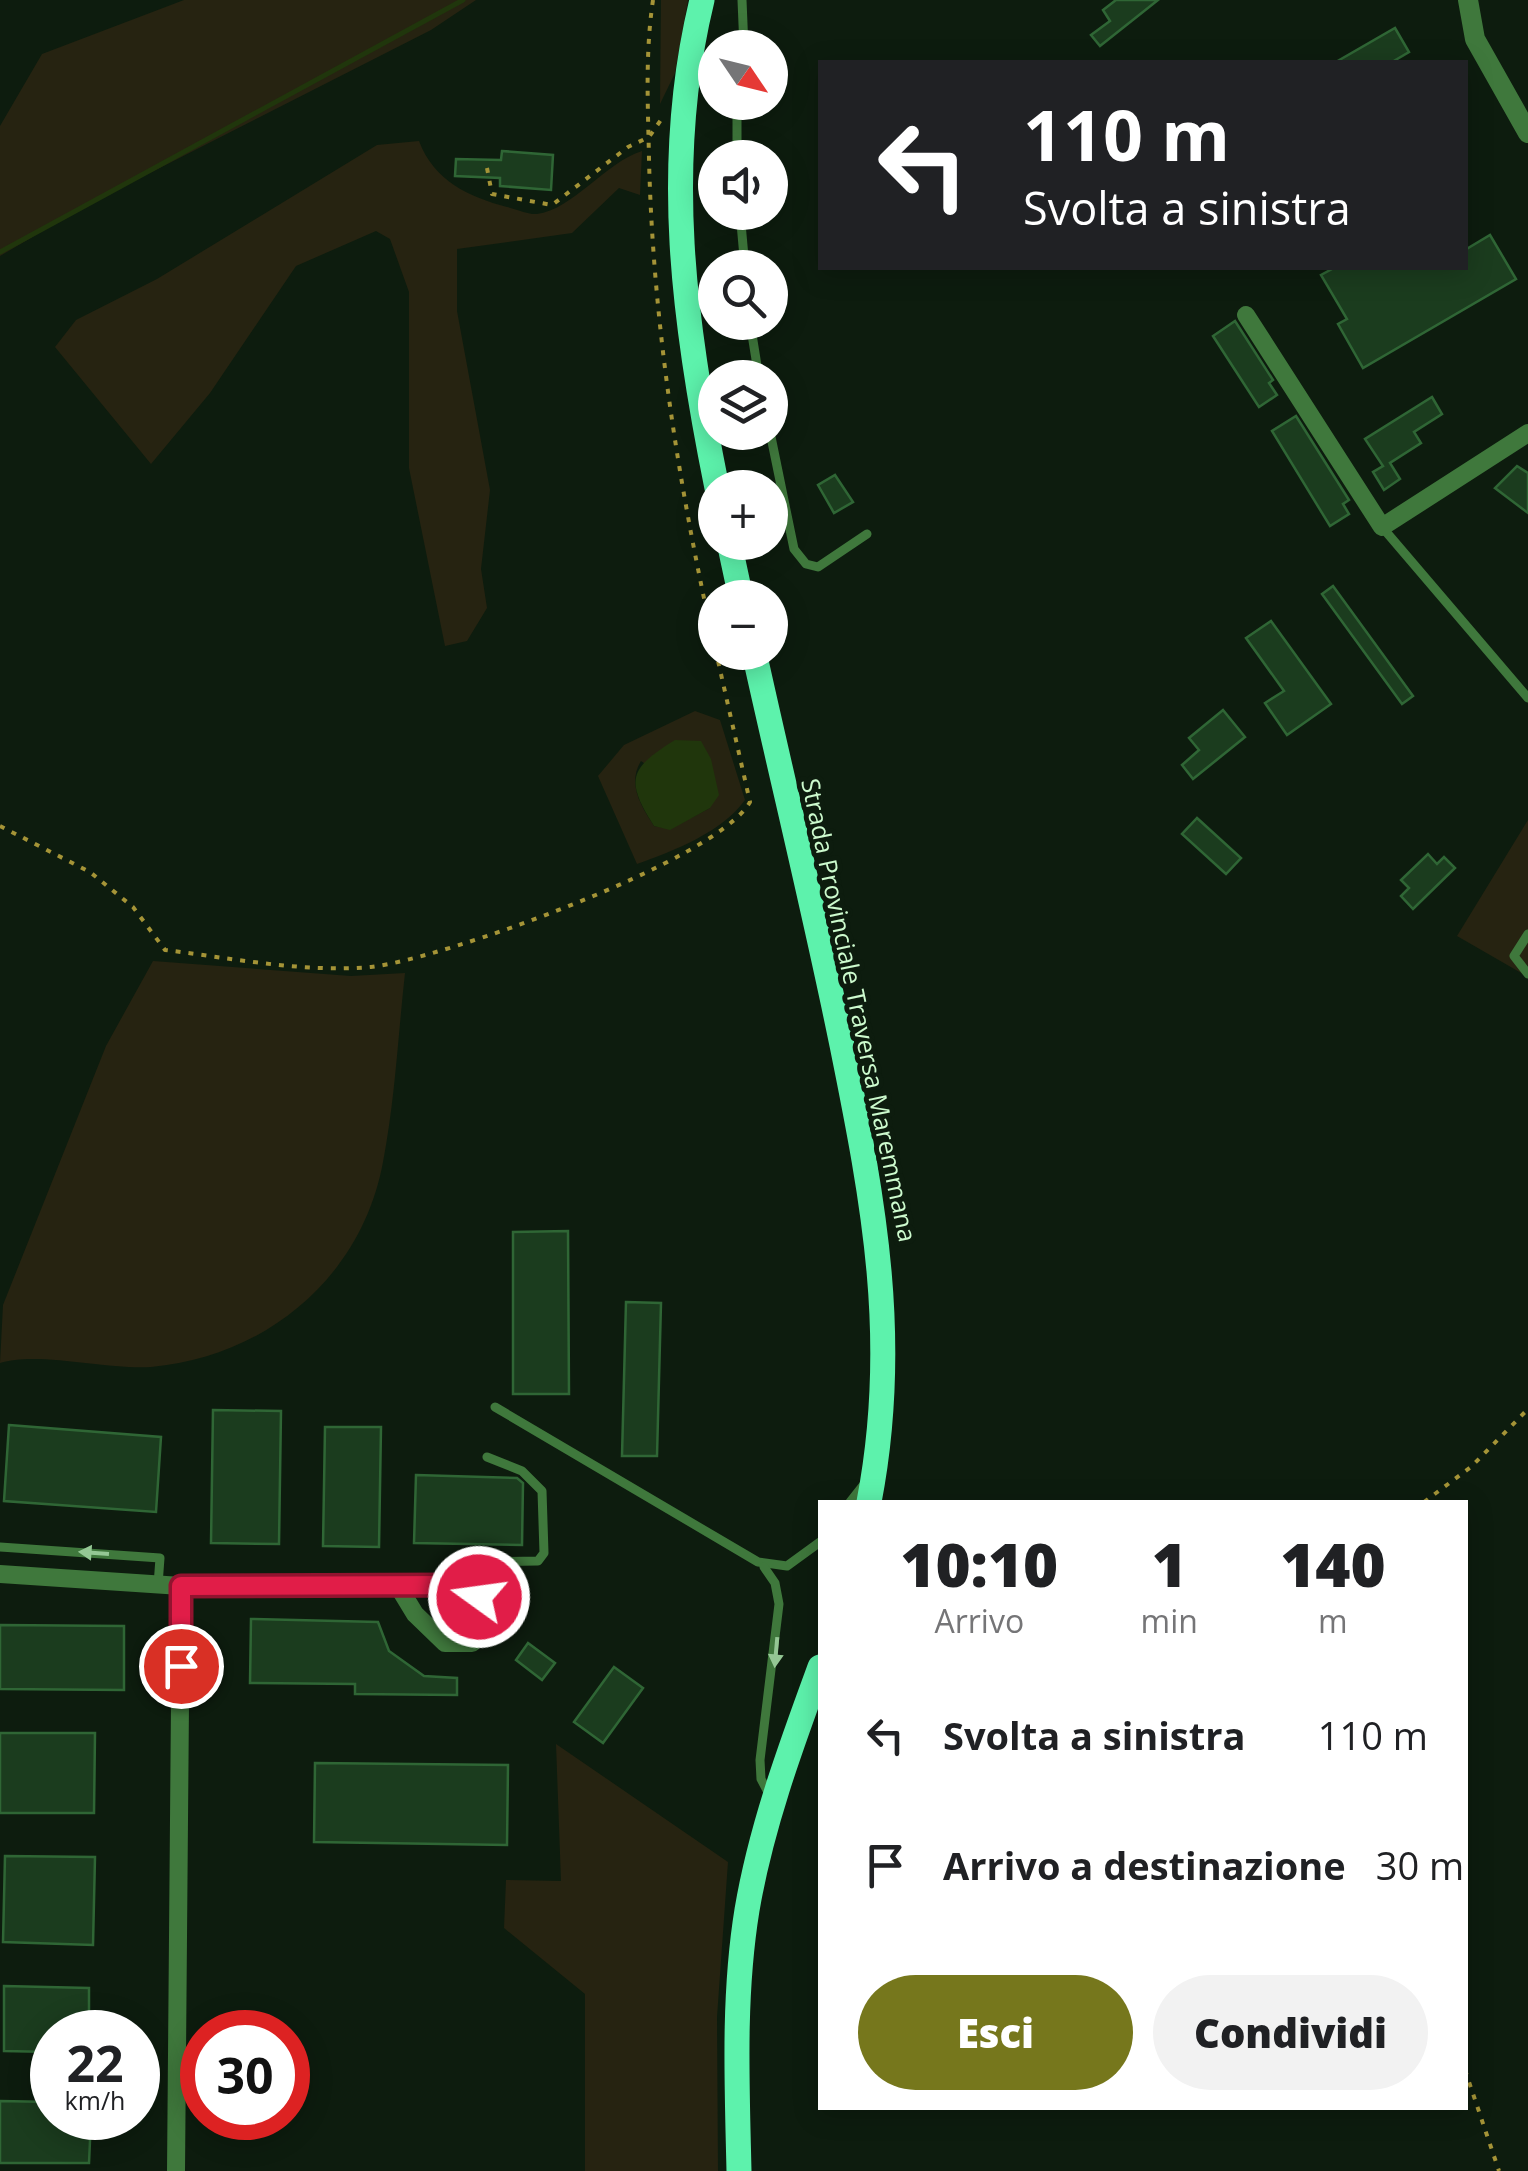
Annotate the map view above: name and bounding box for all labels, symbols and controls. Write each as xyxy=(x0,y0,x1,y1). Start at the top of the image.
north arrow xyxy=(698,30,788,120)
map controls xyxy=(698,30,788,670)
text: 110 m xyxy=(1023,86,1230,182)
icon: left xyxy=(858,100,988,230)
button: sound xyxy=(698,140,788,230)
text: Svolta a sinistra xyxy=(1023,177,1351,238)
button: search xyxy=(698,250,788,340)
button: layers xyxy=(698,360,788,450)
button: + xyxy=(698,470,788,560)
button: − xyxy=(698,580,788,670)
street label: Strada Provinciale Traversa Maremmana xyxy=(794,775,926,1245)
text: 10:10 xyxy=(900,1523,1058,1605)
text: 1 xyxy=(1152,1523,1187,1605)
text: 140 xyxy=(1280,1523,1386,1605)
one-way arrow xyxy=(77,1545,109,1561)
position arrow xyxy=(427,1545,531,1649)
text: Arrivo xyxy=(934,1599,1024,1642)
text: min xyxy=(1141,1599,1198,1642)
text: m xyxy=(1318,1599,1348,1642)
pin xyxy=(139,1624,224,1709)
one-way arrow xyxy=(767,1637,783,1669)
icon: arrive xyxy=(154,1639,209,1694)
icon: left xyxy=(858,1708,913,1763)
text: Svolta a sinistra xyxy=(943,1709,1245,1761)
text: 110 m xyxy=(1318,1709,1428,1761)
icon: arrive xyxy=(858,1838,913,1893)
text: Arrivo a destinazione xyxy=(943,1839,1346,1891)
text: 30 m xyxy=(1376,1839,1464,1891)
button: Esci xyxy=(858,1975,1133,2090)
button: Condividi xyxy=(1153,1975,1428,2090)
speed limit sign: 30 xyxy=(180,2010,310,2140)
text: 22 xyxy=(66,2029,124,2097)
text: km/h xyxy=(65,2083,125,2117)

